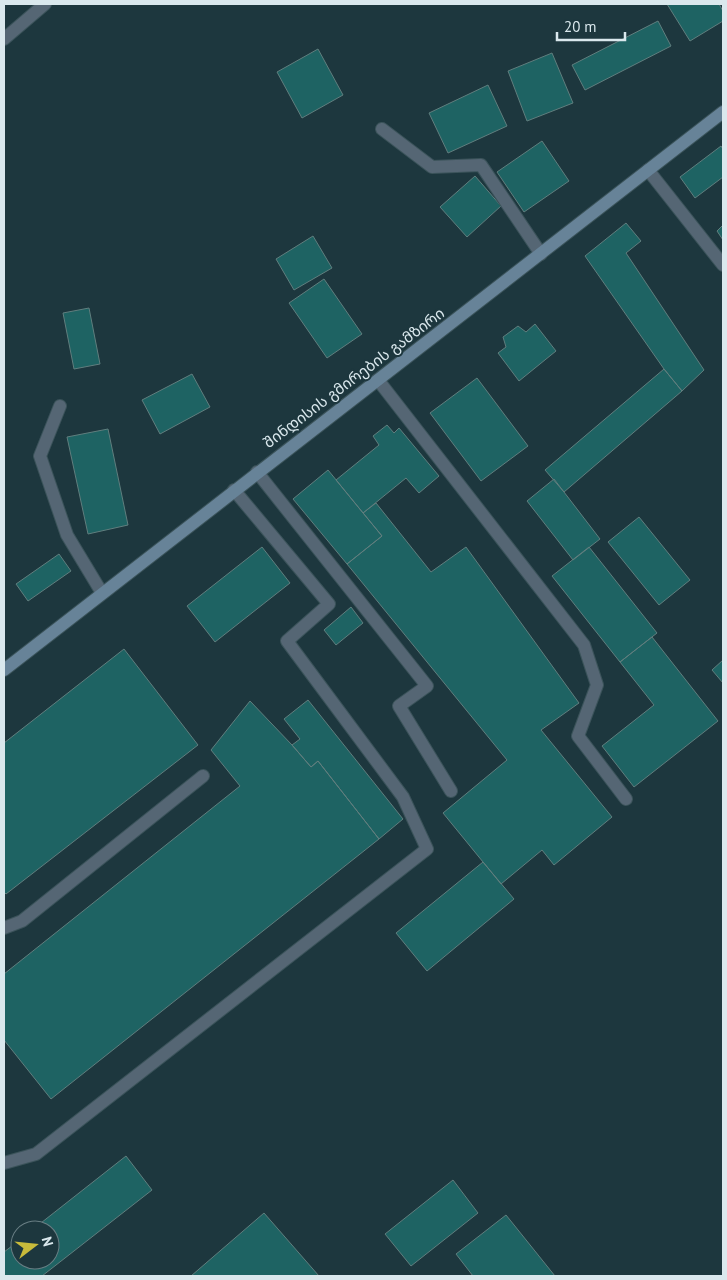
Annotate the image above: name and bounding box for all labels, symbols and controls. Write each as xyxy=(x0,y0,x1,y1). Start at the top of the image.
scale bar xyxy=(557,10,624,42)
text: 20 m xyxy=(564,17,597,36)
street label: შინდისის გმირების გამზირი xyxy=(259,303,448,452)
north arrow xyxy=(10,1220,60,1270)
text: N xyxy=(38,1235,57,1248)

